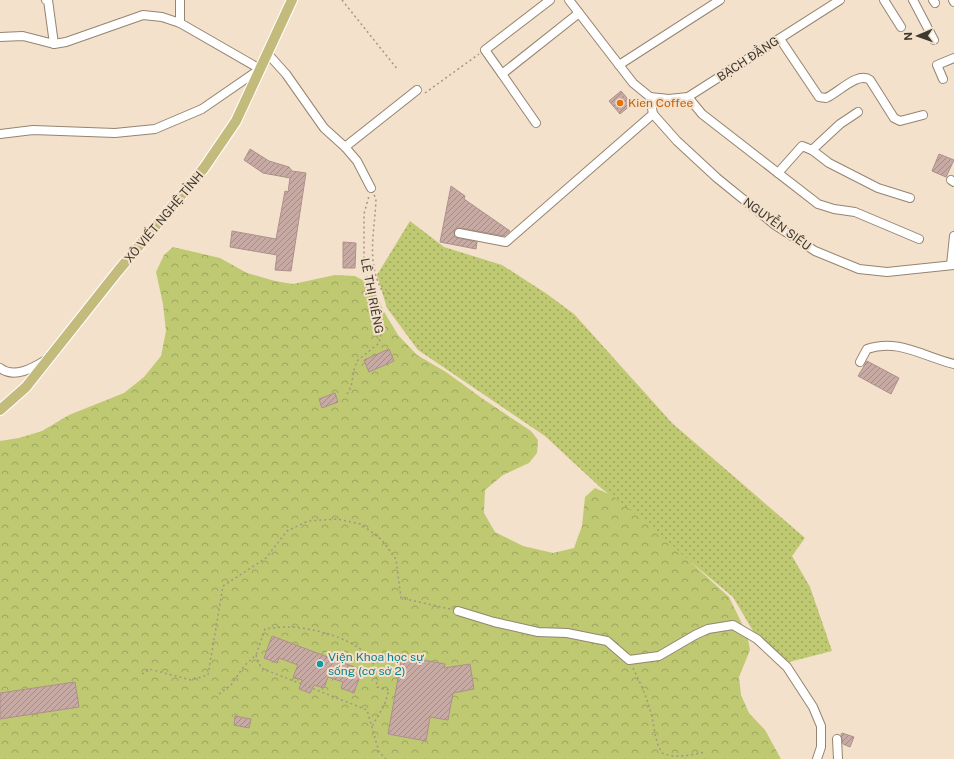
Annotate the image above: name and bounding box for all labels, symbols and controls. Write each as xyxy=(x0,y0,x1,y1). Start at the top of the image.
north arrow xyxy=(898,16,938,56)
text: N xyxy=(902,32,914,41)
street label: BẠCH ĐẰNG xyxy=(714,33,782,84)
place label: Kien Coffee xyxy=(628,96,694,110)
marker: Kien Coffee xyxy=(615,98,625,108)
street label: XÔ VIẾT NGHỆ TỈNH xyxy=(121,168,206,265)
street label: NGUYỄN SIÊU xyxy=(740,194,814,253)
street label: LÊ THỊ RIÊNG xyxy=(358,257,386,335)
place label: Viện Khoa học sự sống (cơ sở 2) xyxy=(328,650,424,678)
marker: Viện Khoa học sự sống (cơ sở 2) xyxy=(315,659,325,669)

